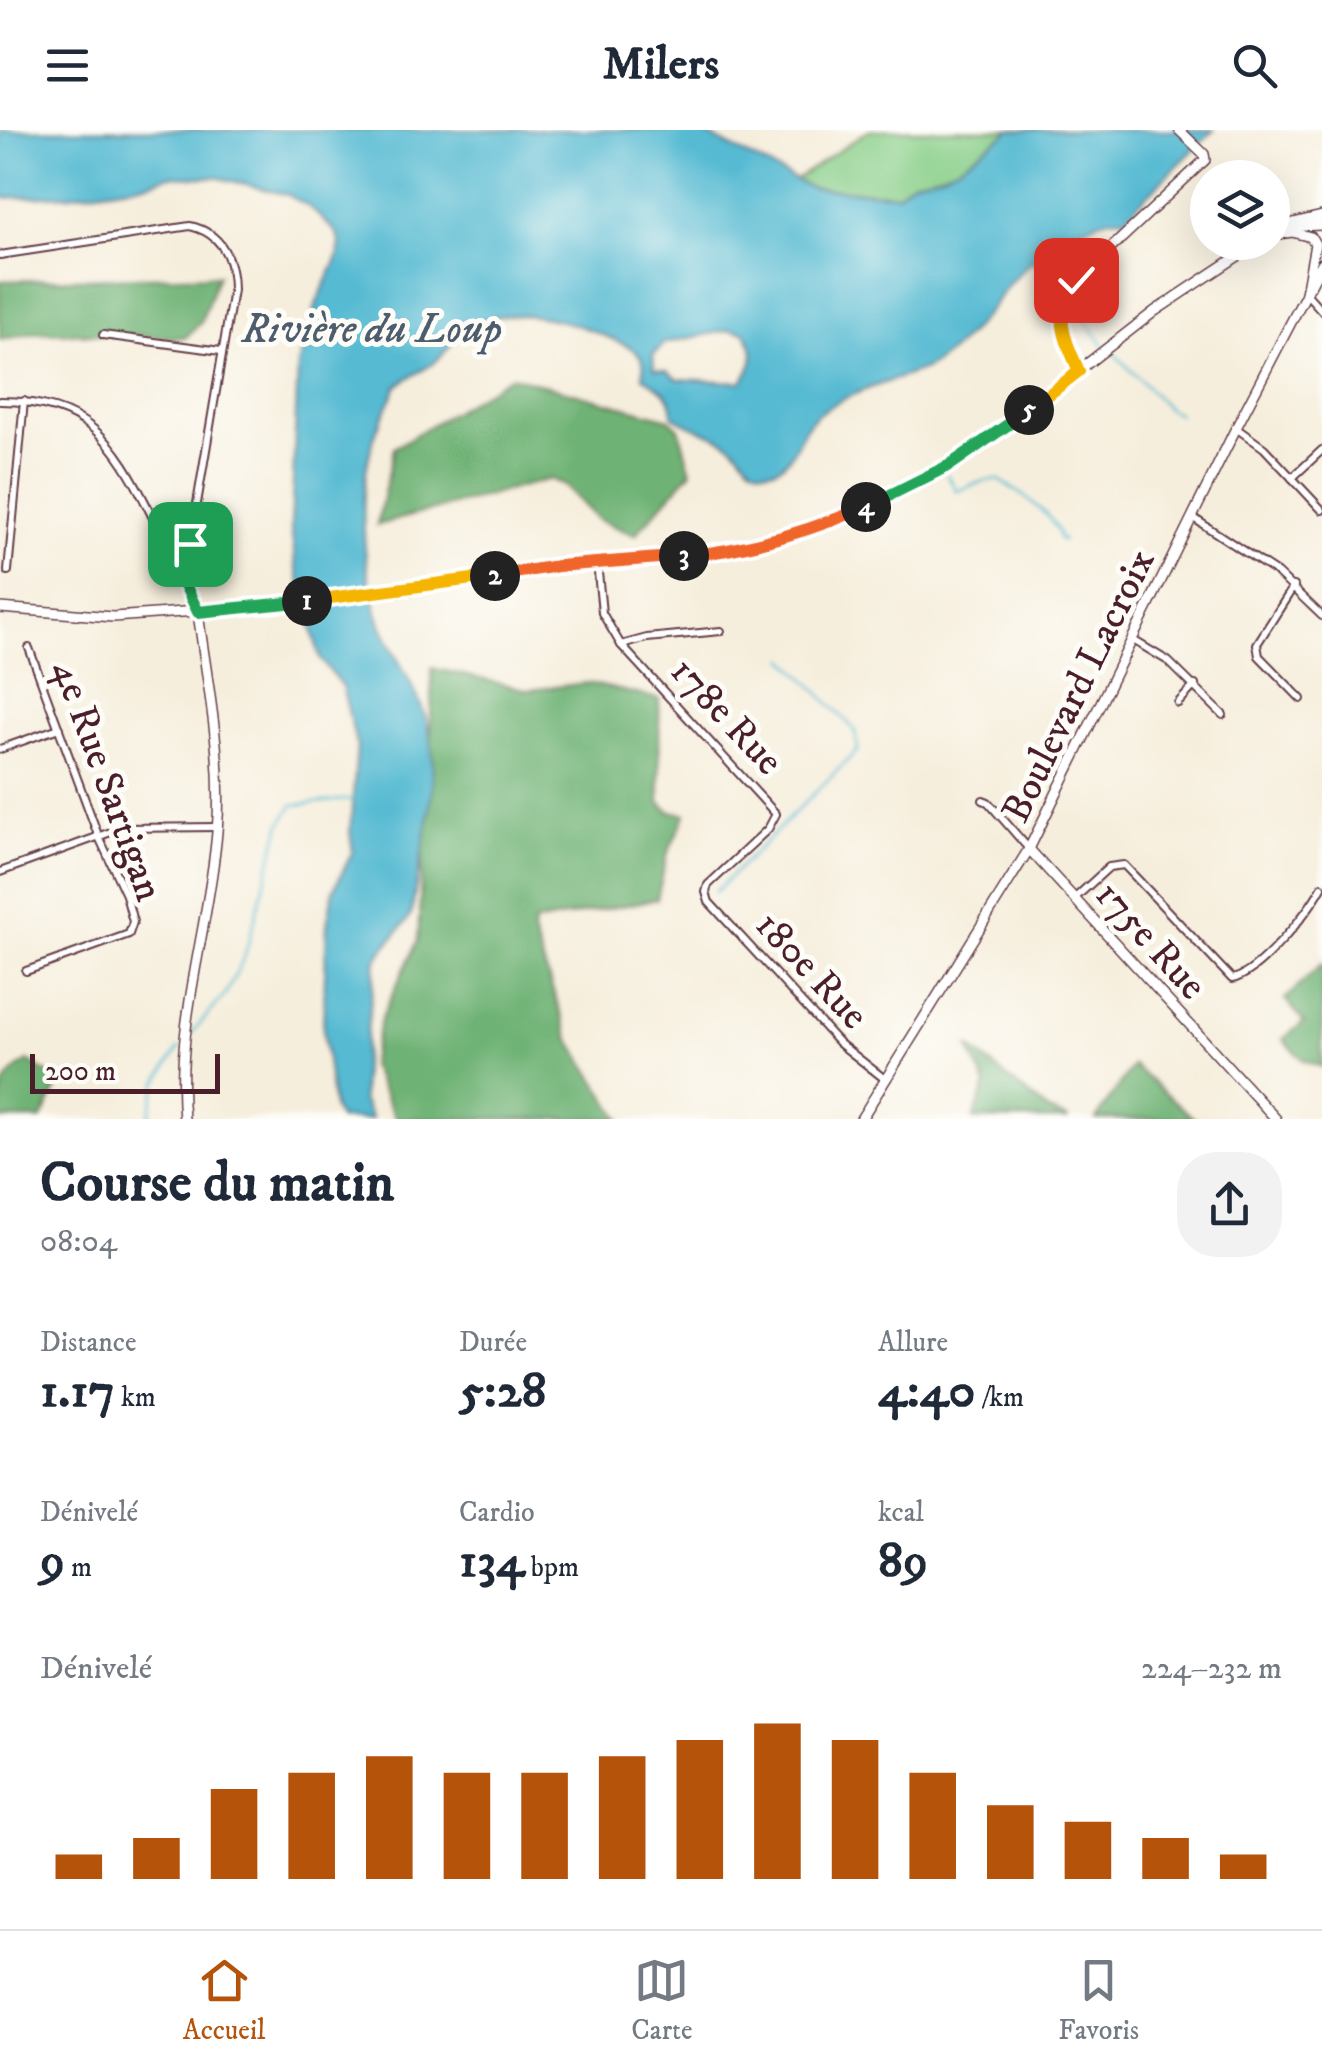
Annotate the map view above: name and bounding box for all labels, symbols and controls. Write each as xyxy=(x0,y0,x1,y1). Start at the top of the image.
text: Milers xyxy=(603,37,719,93)
icon: menu xyxy=(40,38,95,93)
icon: search xyxy=(1227,38,1282,93)
map controls xyxy=(1190,160,1290,260)
button: layers xyxy=(1190,160,1290,260)
pin xyxy=(1034,238,1119,323)
icon: check xyxy=(1049,253,1104,308)
water label: Rivière du Loup xyxy=(241,304,502,356)
pin: 5 xyxy=(1004,385,1054,435)
text: 5 xyxy=(1022,392,1036,427)
pin: 4 xyxy=(841,482,891,532)
text: 4 xyxy=(858,489,874,524)
pin xyxy=(148,502,233,587)
icon: arrive xyxy=(163,517,218,572)
pin: 3 xyxy=(659,531,709,581)
text: 3 xyxy=(679,538,689,573)
street label: Boulevard Lacroix xyxy=(992,542,1167,831)
pin: 2 xyxy=(470,551,520,601)
text: 2 xyxy=(488,558,502,593)
pin: 1 xyxy=(282,576,332,626)
text: 1 xyxy=(302,583,312,618)
street label: 178e Rue xyxy=(659,648,793,787)
street label: 4e Rue Sartigan xyxy=(39,654,173,908)
street label: 175e Rue xyxy=(1083,871,1216,1011)
street label: 180e Rue xyxy=(743,901,878,1041)
scale bar xyxy=(30,1049,220,1094)
text: 200 m xyxy=(45,1054,116,1089)
text: Course du matin xyxy=(40,1150,394,1219)
button: share xyxy=(1177,1152,1282,1257)
text: 08:04 xyxy=(40,1222,117,1262)
text: Distance xyxy=(40,1325,136,1360)
text: Durée xyxy=(459,1325,527,1360)
text: Allure xyxy=(878,1325,948,1360)
text: 1.17 xyxy=(40,1360,115,1423)
text: 5:28 xyxy=(459,1360,546,1423)
text: 4:40 xyxy=(878,1360,976,1423)
text: km xyxy=(115,1380,156,1415)
text: /km xyxy=(976,1380,1024,1415)
text: Dénivelé xyxy=(40,1495,138,1530)
text: Cardio xyxy=(459,1495,535,1530)
text: kcal xyxy=(878,1495,924,1530)
text: 9 xyxy=(40,1530,65,1593)
text: 134 xyxy=(459,1530,525,1593)
text: 89 xyxy=(878,1530,928,1593)
text: m xyxy=(65,1550,92,1585)
text: bpm xyxy=(525,1550,579,1585)
text: Dénivelé xyxy=(40,1649,152,1689)
text: 224–232 m xyxy=(1141,1649,1282,1689)
tab: Accueil xyxy=(183,1953,266,2048)
tab: Carte xyxy=(631,1953,693,2048)
tab: Favoris xyxy=(1058,1953,1139,2048)

